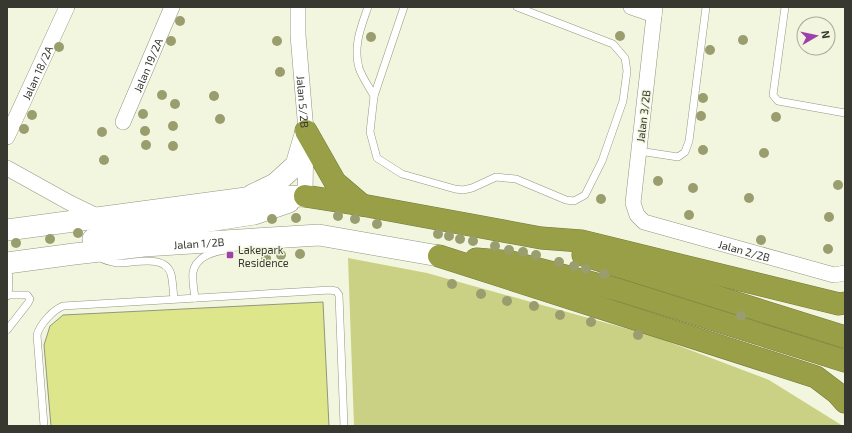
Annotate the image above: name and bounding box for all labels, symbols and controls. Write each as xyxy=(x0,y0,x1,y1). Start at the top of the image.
north arrow xyxy=(796,16,836,56)
text: N xyxy=(819,29,833,39)
street label: Jalan 19/2A xyxy=(130,36,165,94)
street label: Jalan 18/2A xyxy=(19,43,55,101)
street label: Jalan 5/2B xyxy=(295,75,312,129)
street label: Jalan 3/2B xyxy=(633,89,653,143)
street label: Jalan 1/2B xyxy=(173,234,225,251)
street label: Jalan 2/2B xyxy=(717,237,772,263)
place label: Lakepark Residence xyxy=(238,243,289,269)
marker: Lakepark Residence xyxy=(225,250,235,260)

